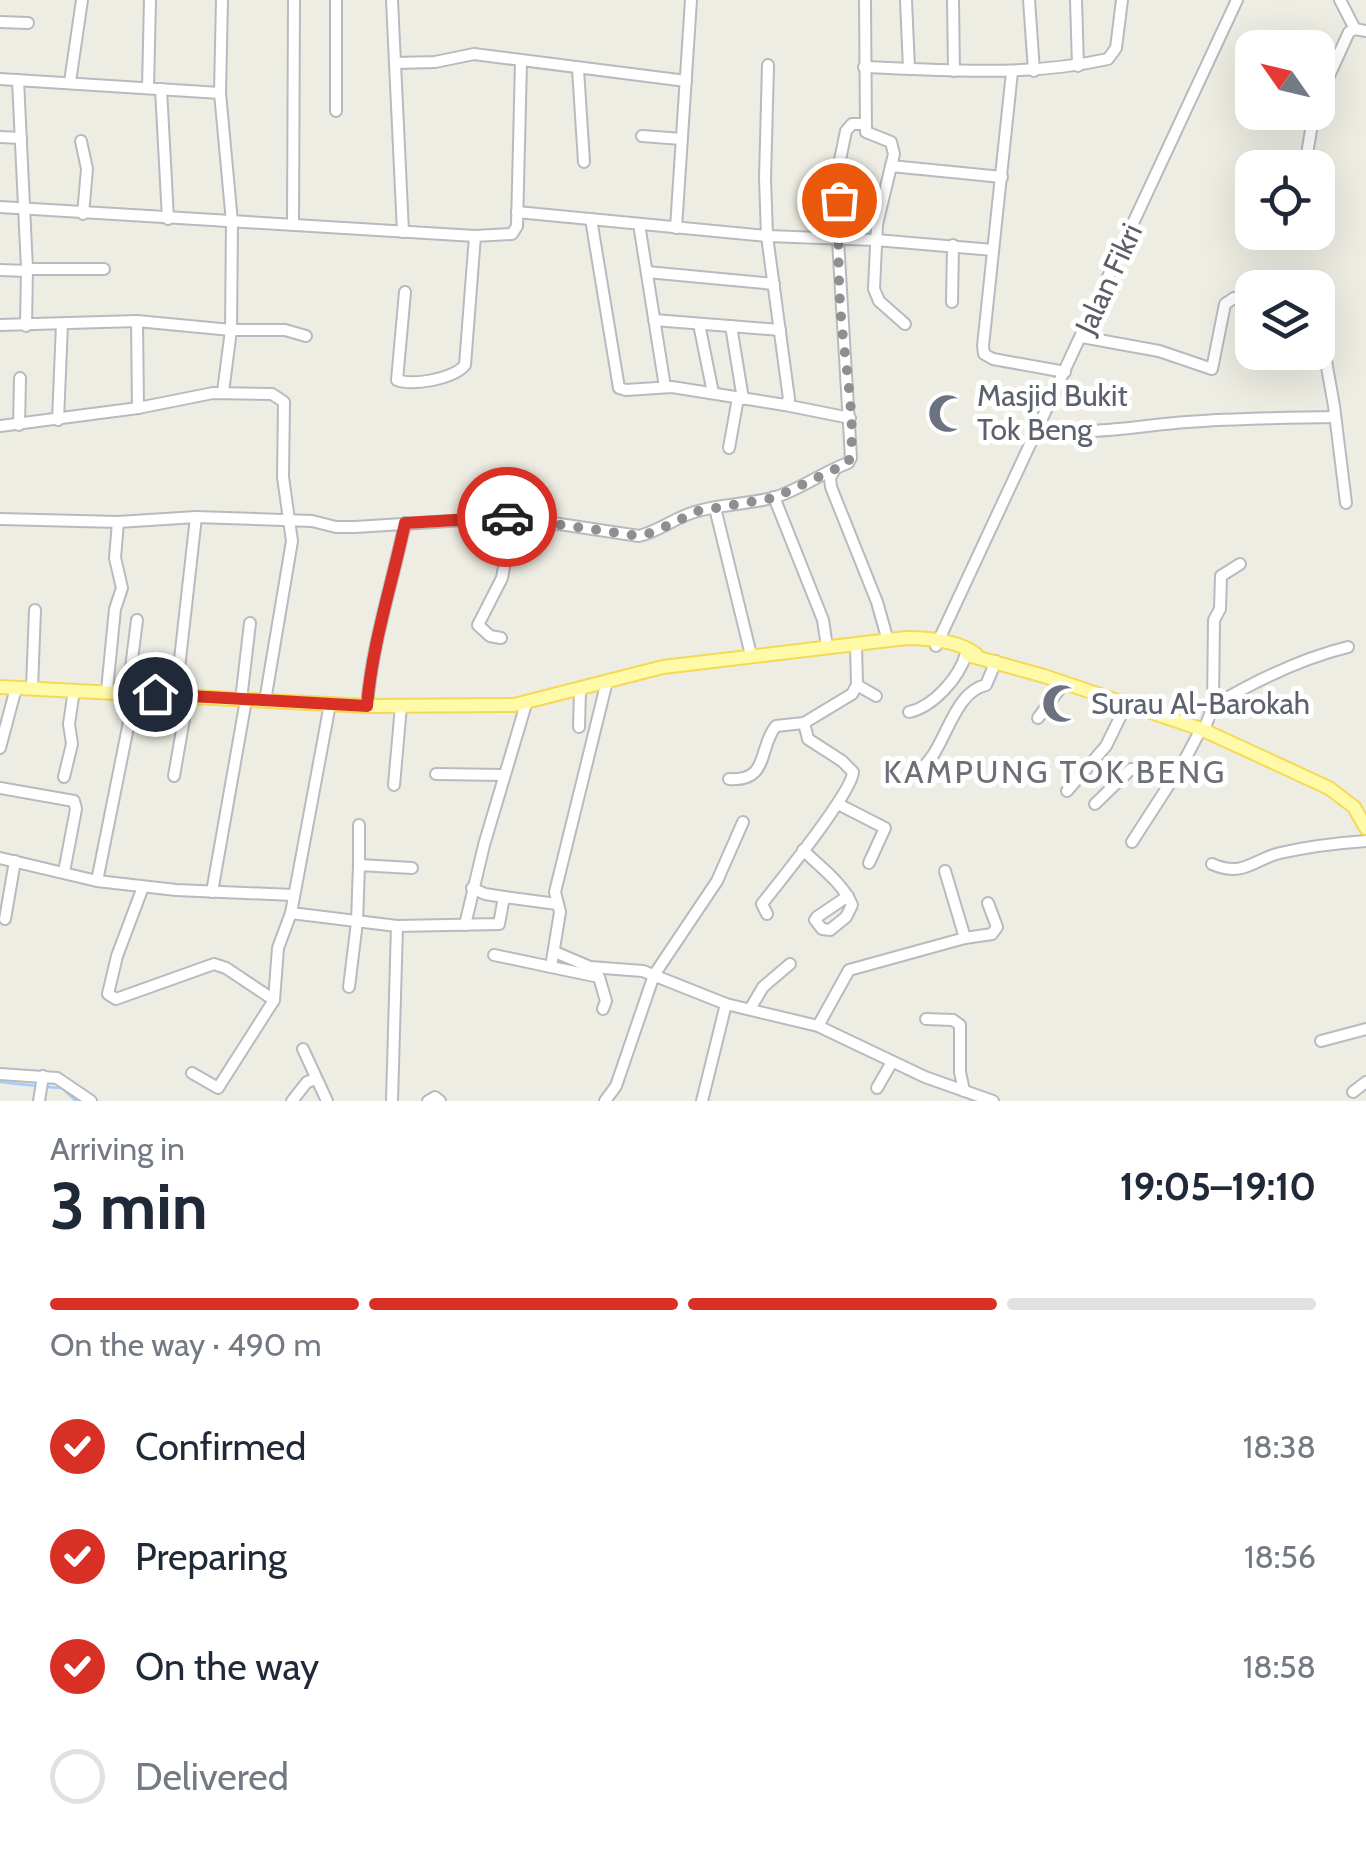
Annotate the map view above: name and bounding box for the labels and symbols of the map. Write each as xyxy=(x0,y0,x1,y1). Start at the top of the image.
north arrow xyxy=(1235,30,1335,130)
pin xyxy=(797,158,882,243)
street label: Jalan Fikri xyxy=(1066,218,1150,341)
place label: Masjid Bukit Tok Beng xyxy=(977,377,1128,448)
mosque icon: Masjid Bukit Tok Beng xyxy=(926,392,968,434)
courier xyxy=(457,467,557,567)
pin xyxy=(113,652,198,737)
mosque icon: Surau Al-Barokah xyxy=(1040,683,1082,725)
place label: Surau Al-Barokah xyxy=(1091,685,1310,722)
district label: KAMPUNG TOK BENG xyxy=(883,752,1227,791)

